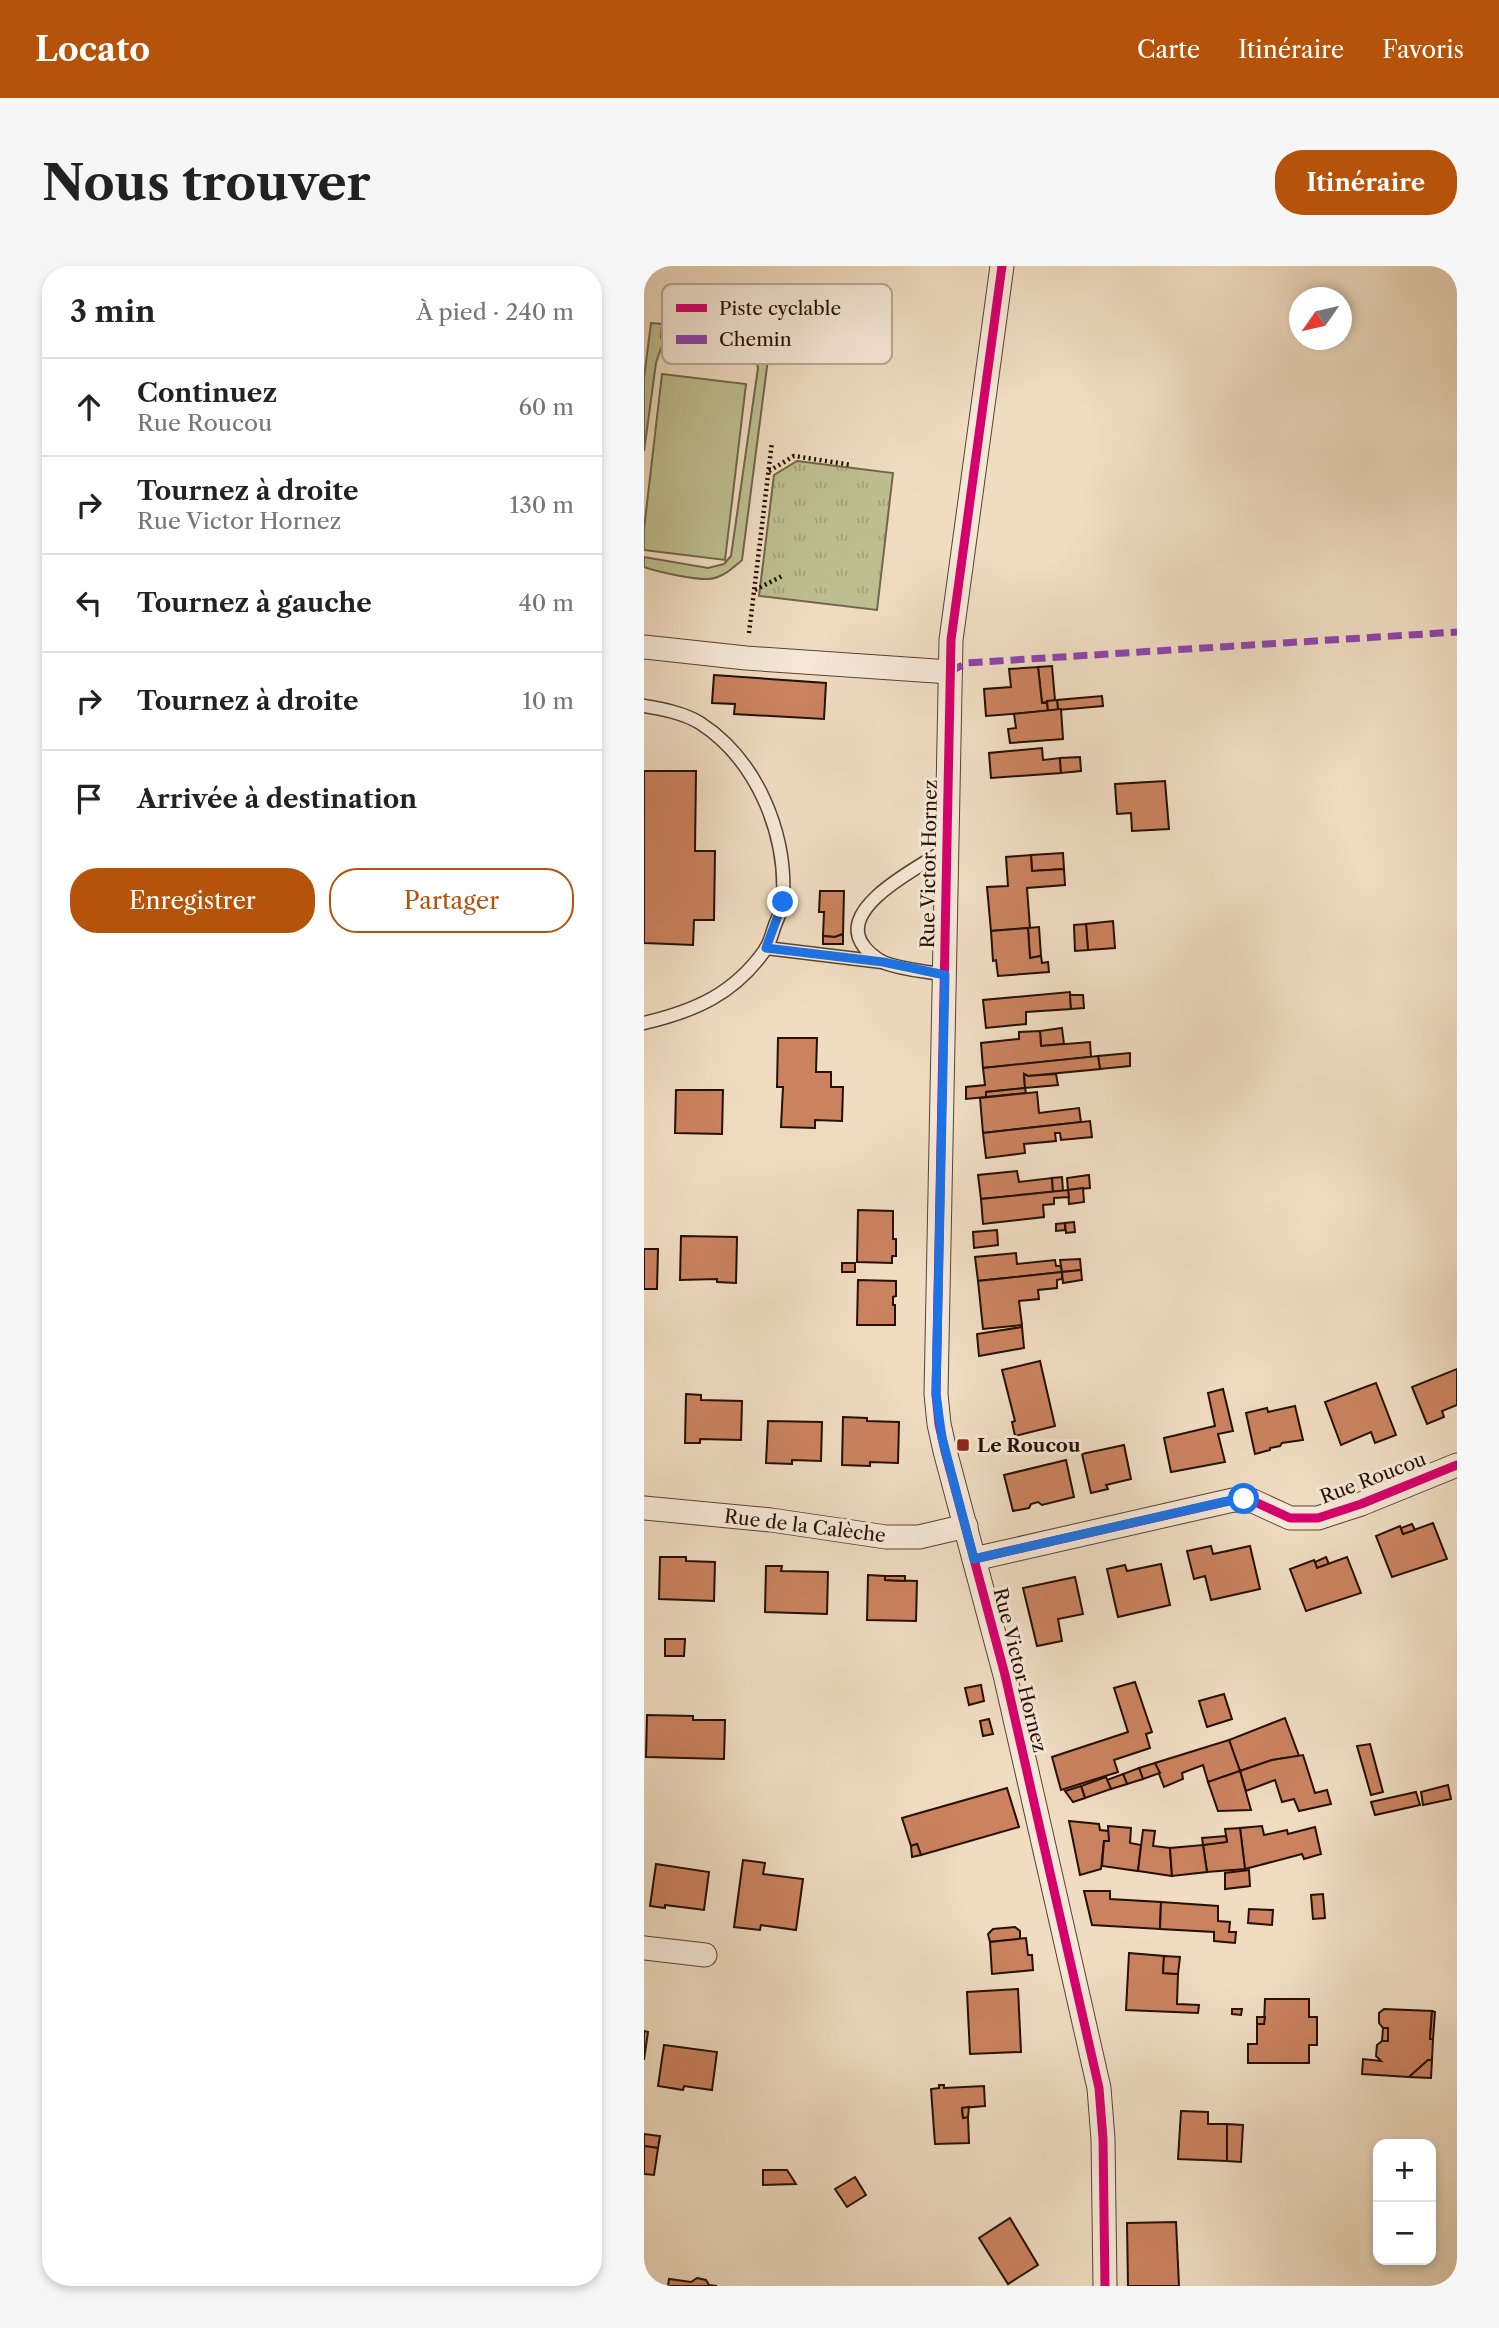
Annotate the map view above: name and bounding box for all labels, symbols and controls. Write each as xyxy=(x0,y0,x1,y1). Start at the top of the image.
text: Locato xyxy=(35,29,150,70)
text: Carte xyxy=(1137,35,1200,64)
text: Itinéraire xyxy=(1238,35,1344,64)
text: Favoris xyxy=(1382,35,1464,64)
button: Itinéraire xyxy=(1275,150,1457,215)
text: Nous trouver xyxy=(42,152,370,213)
legend xyxy=(662,284,892,364)
north arrow xyxy=(1289,287,1352,350)
text: 3 min xyxy=(70,293,156,330)
text: Piste cyclable xyxy=(719,297,841,320)
text: À pied · 240 m xyxy=(416,298,574,326)
text: Chemin xyxy=(719,328,792,351)
text: Continuez xyxy=(137,377,277,409)
icon: ahead xyxy=(70,388,108,426)
text: 60 m xyxy=(518,393,574,421)
text: Rue Roucou xyxy=(137,409,272,437)
text: Tournez à droite xyxy=(137,475,359,507)
icon: right xyxy=(70,486,108,524)
text: 130 m xyxy=(510,491,574,519)
text: Rue Victor Hornez xyxy=(137,507,341,535)
icon: left xyxy=(70,584,108,622)
text: Tournez à gauche xyxy=(137,587,372,619)
text: 40 m xyxy=(519,589,574,617)
icon: right xyxy=(70,682,108,720)
text: Tournez à droite xyxy=(137,685,359,717)
text: 10 m xyxy=(522,687,574,715)
street label: Rue Victor Hornez xyxy=(916,779,942,949)
icon: arrive xyxy=(70,780,108,818)
text: Arrivée à destination xyxy=(137,783,417,815)
button: Enregistrer xyxy=(70,868,315,933)
button: Partager xyxy=(329,868,574,933)
route end xyxy=(767,886,798,917)
place label: Le Roucou xyxy=(977,1434,1081,1457)
marker: Le Roucou xyxy=(955,1437,971,1453)
street label: Rue Roucou xyxy=(1317,1447,1430,1509)
route start xyxy=(1228,1483,1259,1514)
street label: Rue de la Calèche xyxy=(723,1505,887,1547)
street label: Rue Victor Hornez xyxy=(988,1585,1052,1755)
map controls xyxy=(1373,2139,1436,2265)
button: + xyxy=(1373,2139,1436,2202)
button: − xyxy=(1373,2202,1436,2265)

